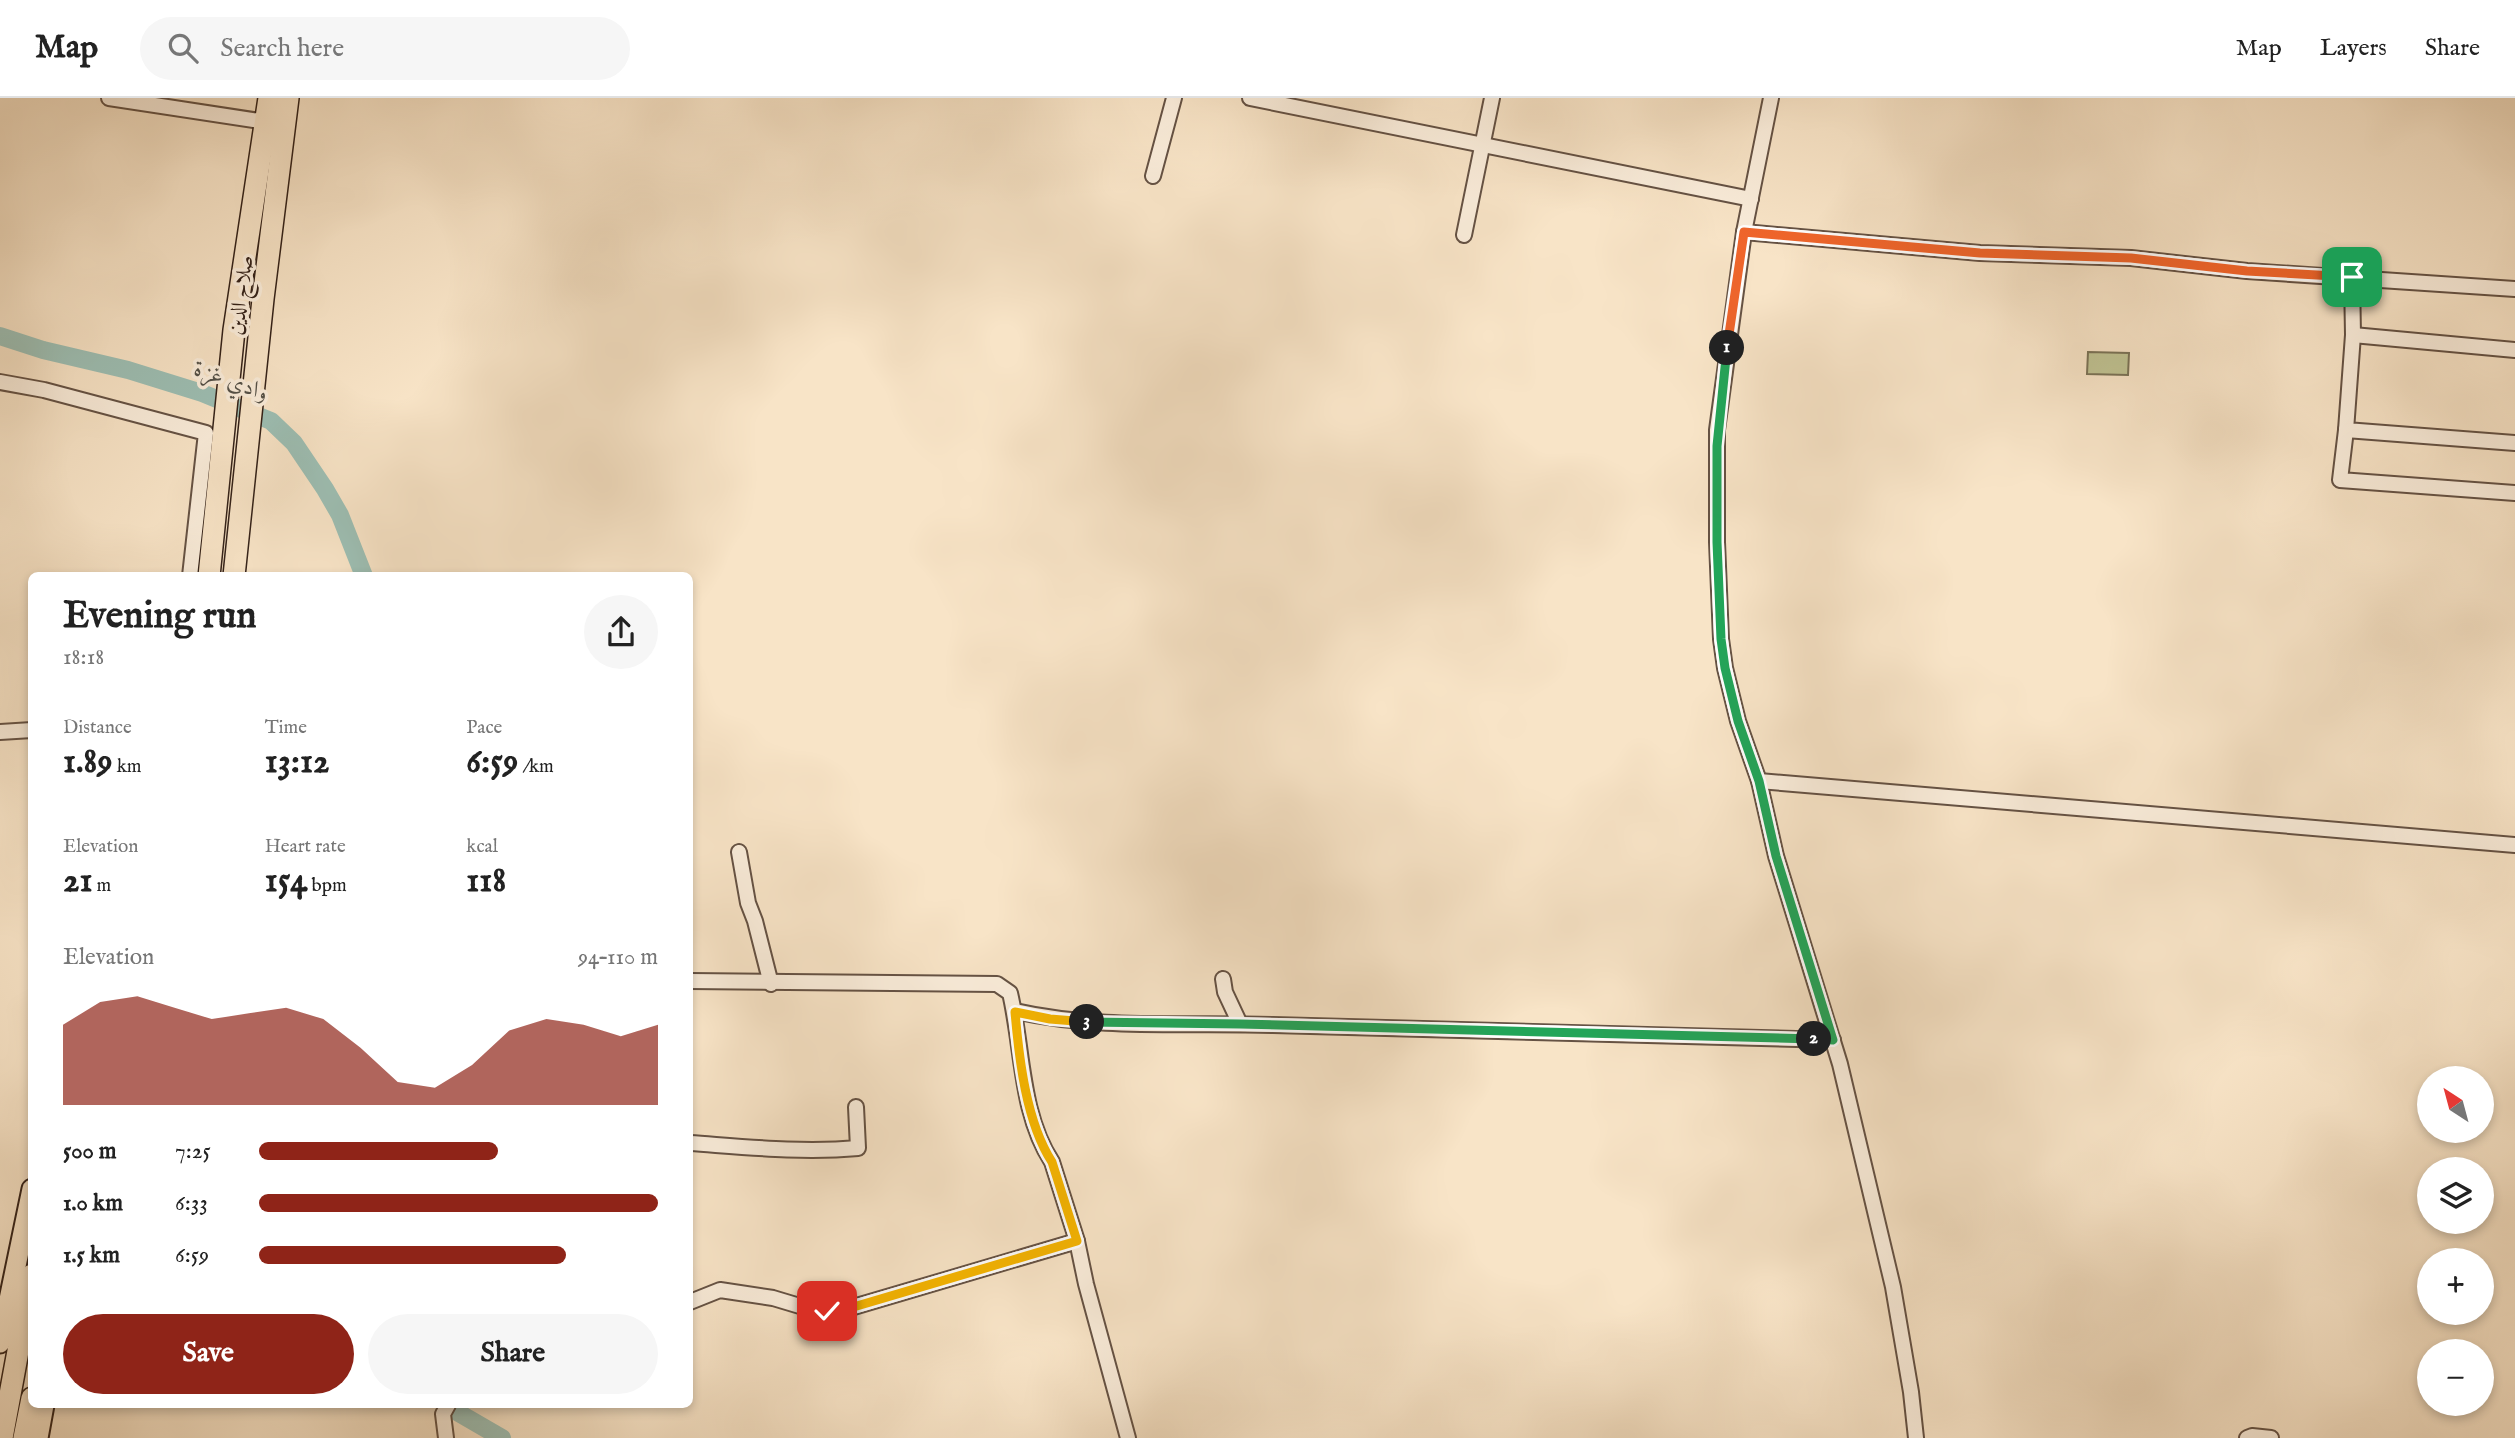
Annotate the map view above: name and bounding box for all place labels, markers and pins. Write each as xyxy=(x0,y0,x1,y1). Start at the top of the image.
pin xyxy=(2322,247,2382,307)
pin: 1 xyxy=(1710,330,1744,366)
pin: 3 xyxy=(1070,1004,1104,1040)
pin: 2 xyxy=(1797,1021,1832,1056)
pin xyxy=(797,1281,857,1341)

